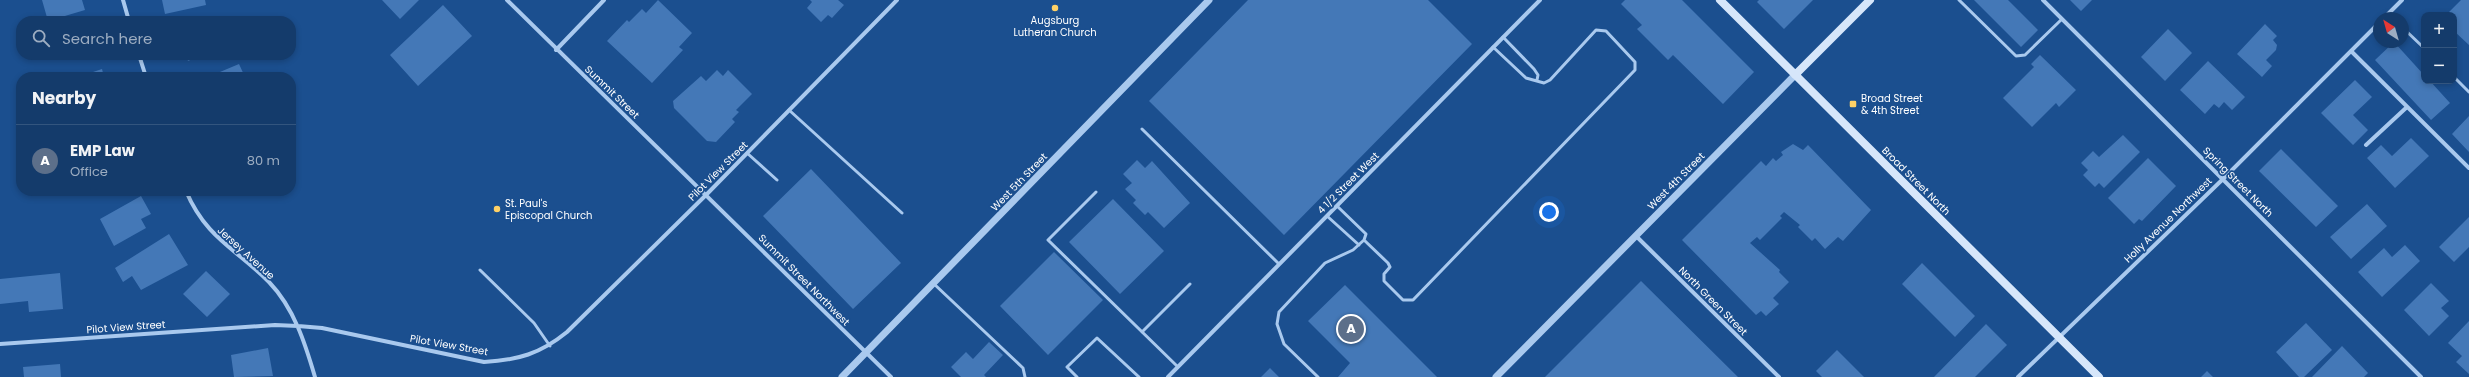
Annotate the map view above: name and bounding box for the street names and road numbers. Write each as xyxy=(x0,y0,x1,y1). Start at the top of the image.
street label: Summit Street xyxy=(581,62,643,122)
street label: Pilot View Street xyxy=(685,138,751,204)
street label: Broad Street North xyxy=(1878,143,1954,219)
street label: Spring Street North xyxy=(2200,144,2276,220)
street label: 4 1/2 Street West xyxy=(1314,148,1383,217)
street label: West 5th Street xyxy=(987,149,1051,214)
street label: West 4th Street xyxy=(1644,149,1708,213)
street label: Holly Avenue Northwest xyxy=(2121,174,2216,266)
street label: Jersey Avenue xyxy=(214,223,278,283)
street label: Summit Street Northwest xyxy=(755,231,853,329)
street label: North Green Street xyxy=(1675,263,1751,339)
street label: Pilot View Street xyxy=(86,317,166,337)
street label: Pilot View Street xyxy=(409,331,490,359)

